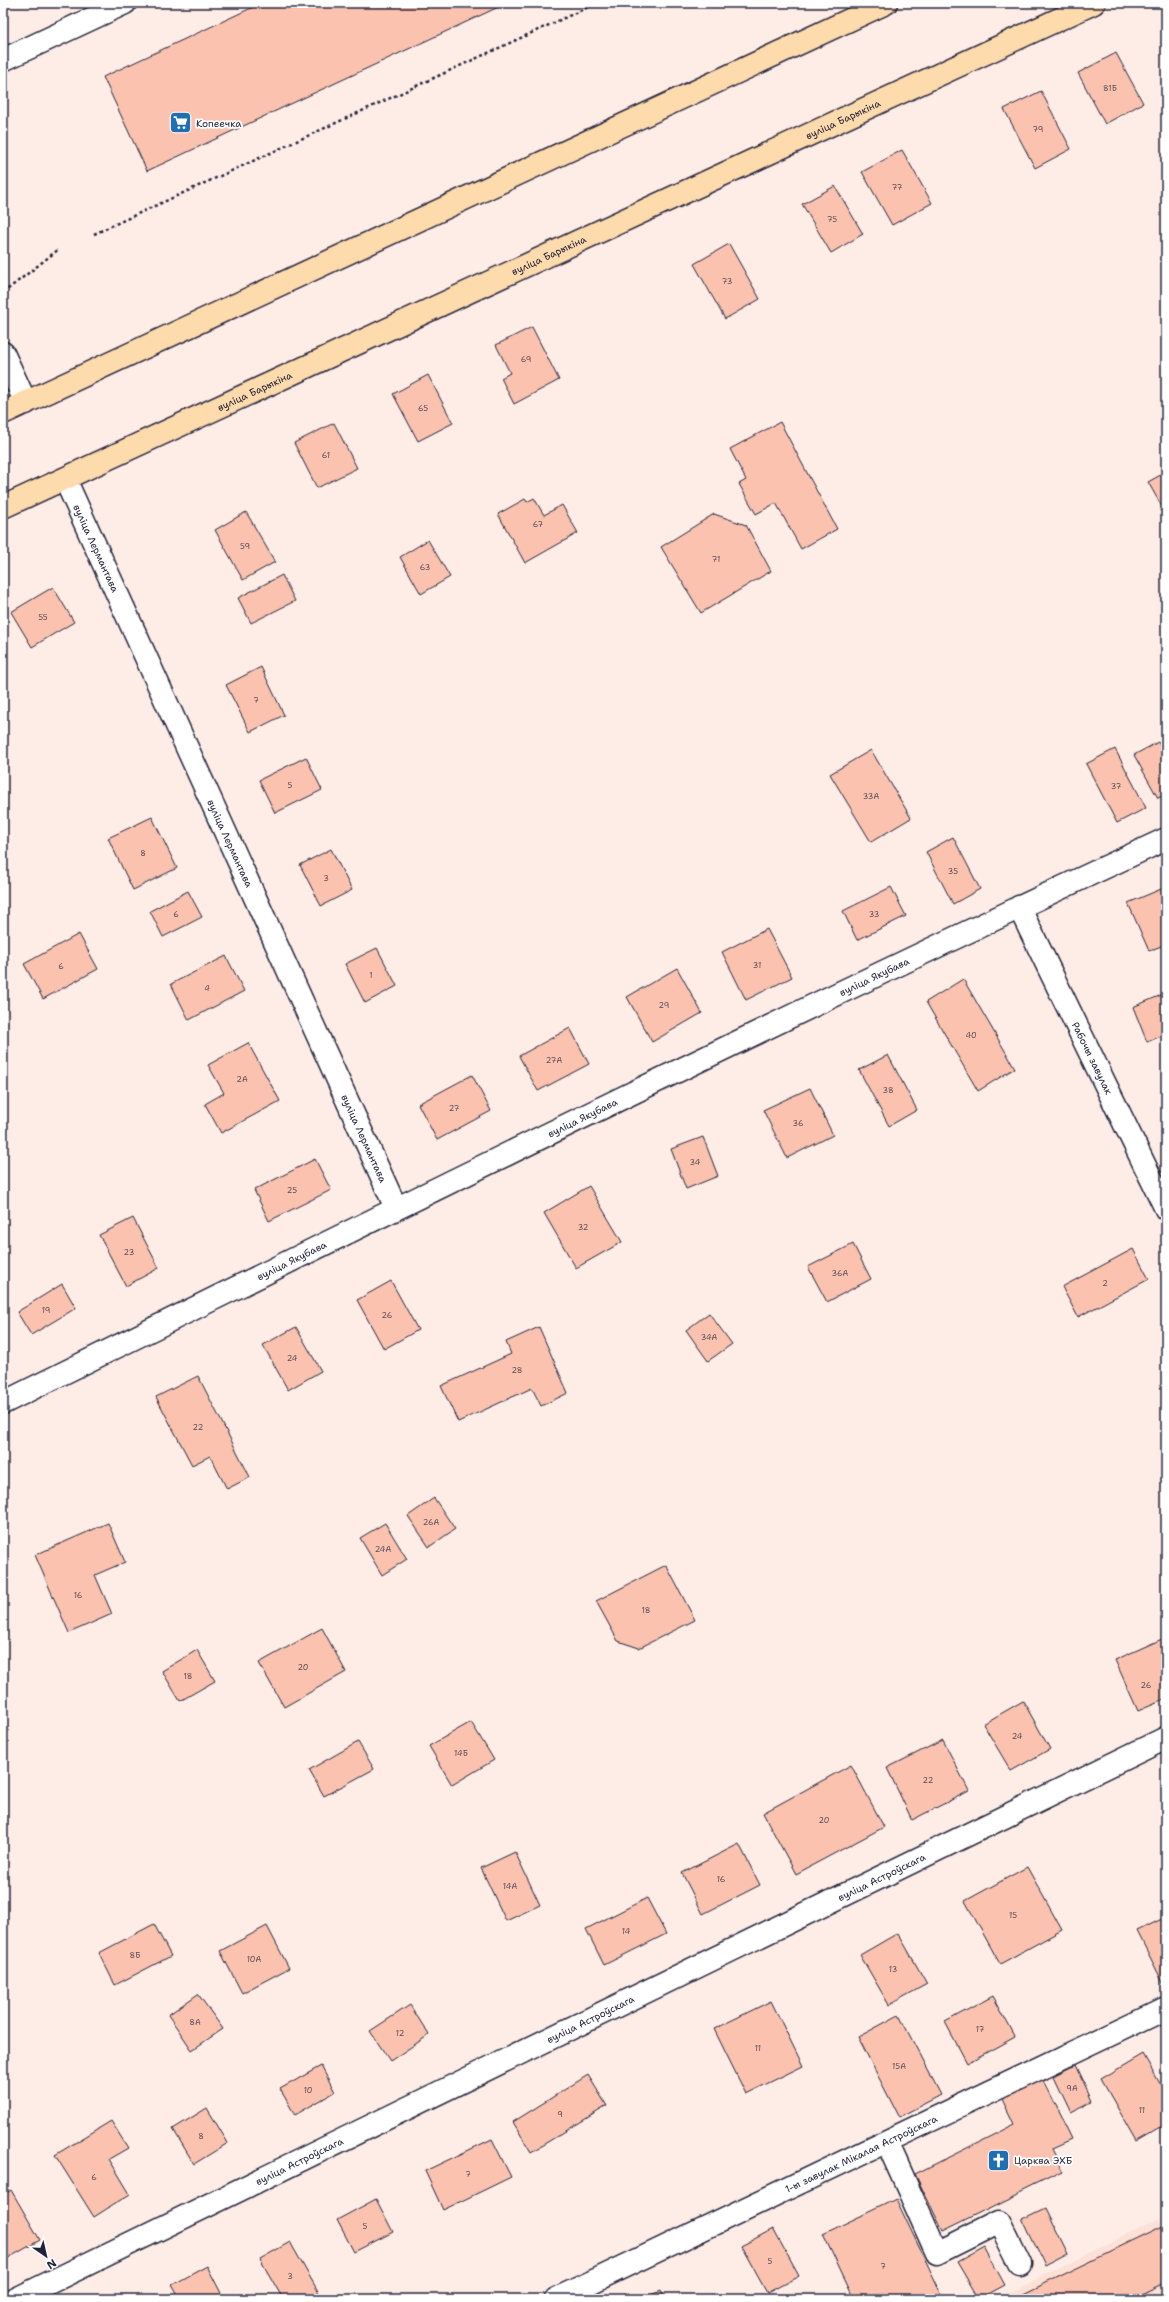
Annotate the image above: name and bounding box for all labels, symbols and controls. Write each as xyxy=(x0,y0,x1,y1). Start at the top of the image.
house number: 81Б xyxy=(1103,83,1117,94)
street label: вуліца Барыкіна xyxy=(803,96,883,142)
supermarket icon: Копеечка xyxy=(167,110,193,136)
place label: Копеечка xyxy=(196,117,242,130)
house number: 79 xyxy=(1033,124,1043,135)
house number: 77 xyxy=(892,182,903,193)
house number: 75 xyxy=(827,214,837,225)
street label: вуліца Барыкіна xyxy=(509,232,589,278)
house number: 73 xyxy=(722,276,732,287)
house number: 69 xyxy=(521,354,531,365)
street label: вуліца Барыкіна xyxy=(215,368,295,414)
house number: 65 xyxy=(418,403,428,414)
house number: 61 xyxy=(322,450,330,461)
street label: вуліца Лермантава xyxy=(71,502,122,595)
house number: 67 xyxy=(533,519,544,530)
house number: 59 xyxy=(240,541,250,552)
house number: 71 xyxy=(712,554,720,565)
house number: 63 xyxy=(420,562,430,573)
house number: 55 xyxy=(38,612,48,623)
house number: 7 xyxy=(253,695,259,706)
house number: 5 xyxy=(288,780,293,791)
house number: 37 xyxy=(1111,781,1122,792)
house number: 33А xyxy=(863,791,879,802)
street label: вуліца Лермантава xyxy=(205,797,256,890)
house number: 8 xyxy=(140,848,146,859)
house number: 35 xyxy=(948,866,958,877)
house number: 3 xyxy=(323,873,329,884)
house number: 6 xyxy=(173,909,179,920)
house number: 33 xyxy=(869,909,879,920)
street label: вуліца Якубава xyxy=(837,954,912,999)
house number: 31 xyxy=(753,960,761,971)
house number: 6 xyxy=(58,961,64,972)
house number: 1 xyxy=(369,970,373,981)
house number: 4 xyxy=(204,983,210,994)
house number: 29 xyxy=(659,1000,669,1011)
street label: Рабочы завулак xyxy=(1069,1020,1116,1097)
house number: 40 xyxy=(965,1030,977,1041)
house number: 27А xyxy=(546,1055,562,1066)
house number: 2А xyxy=(236,1074,248,1085)
house number: 38 xyxy=(883,1085,893,1096)
street label: вуліца Лермантава xyxy=(339,1092,390,1185)
street label: вуліца Якубава xyxy=(545,1095,620,1140)
house number: 27 xyxy=(449,1103,460,1114)
house number: 36 xyxy=(793,1118,804,1129)
house number: 34 xyxy=(690,1157,701,1168)
house number: 25 xyxy=(287,1185,297,1196)
house number: 32 xyxy=(578,1222,589,1233)
street label: вуліца Якубава xyxy=(255,1237,329,1283)
house number: 23 xyxy=(124,1247,134,1258)
house number: 36А xyxy=(832,1268,849,1279)
house number: 2 xyxy=(1102,1278,1108,1289)
house number: 19 xyxy=(42,1305,50,1316)
house number: 26 xyxy=(382,1310,393,1321)
house number: 34А xyxy=(701,1332,718,1343)
house number: 24 xyxy=(287,1353,298,1364)
house number: 28 xyxy=(512,1365,522,1376)
house number: 22 xyxy=(193,1422,204,1433)
house number: 26А xyxy=(423,1517,440,1528)
house number: 24А xyxy=(375,1544,391,1555)
house number: 16 xyxy=(74,1590,83,1601)
house number: 18 xyxy=(642,1605,650,1616)
house number: 20 xyxy=(298,1662,308,1673)
house number: 18 xyxy=(184,1671,192,1682)
house number: 26 xyxy=(1141,1680,1152,1691)
house number: 24 xyxy=(1012,1731,1023,1742)
house number: 14Б xyxy=(454,1748,468,1759)
house number: 22 xyxy=(923,1775,934,1786)
house number: 20 xyxy=(819,1815,829,1826)
street label: вуліца Астроўскага xyxy=(836,1850,928,1904)
house number: 16 xyxy=(717,1874,726,1885)
house number: 14А xyxy=(503,1881,517,1892)
house number: 15 xyxy=(1009,1910,1017,1921)
house number: 14 xyxy=(622,1926,631,1937)
house number: 8Б xyxy=(130,1950,140,1961)
house number: 10А xyxy=(247,1954,261,1965)
house number: 13 xyxy=(889,1964,897,1975)
street label: вуліца Астроўскага xyxy=(544,1992,637,2046)
house number: 8А xyxy=(189,2017,201,2028)
house number: 17 xyxy=(976,2024,985,2035)
house number: 12 xyxy=(396,2028,405,2039)
house number: 11 xyxy=(755,2043,761,2054)
house number: 15А xyxy=(892,2061,906,2072)
house number: 9А xyxy=(1066,2083,1078,2094)
house number: 10 xyxy=(304,2085,312,2096)
house number: 11 xyxy=(1139,2105,1145,2116)
house number: 9 xyxy=(557,2109,563,2120)
street label: 1-ы завулак Мікалая Астроўскага xyxy=(783,2111,940,2195)
house number: 8 xyxy=(198,2131,204,2142)
street label: вуліца Астроўскага xyxy=(253,2134,346,2188)
church icon: Царква ЭХБ xyxy=(986,2147,1012,2173)
place label: Царква ЭХБ xyxy=(1014,2154,1072,2167)
house number: 7 xyxy=(465,2169,471,2180)
house number: 6 xyxy=(91,2172,97,2183)
house number: 5 xyxy=(363,2221,368,2232)
north arrow xyxy=(26,2236,66,2276)
text: N xyxy=(43,2255,59,2273)
house number: 5 xyxy=(768,2256,773,2267)
house number: 7 xyxy=(880,2261,886,2272)
house number: 3 xyxy=(287,2271,293,2282)

